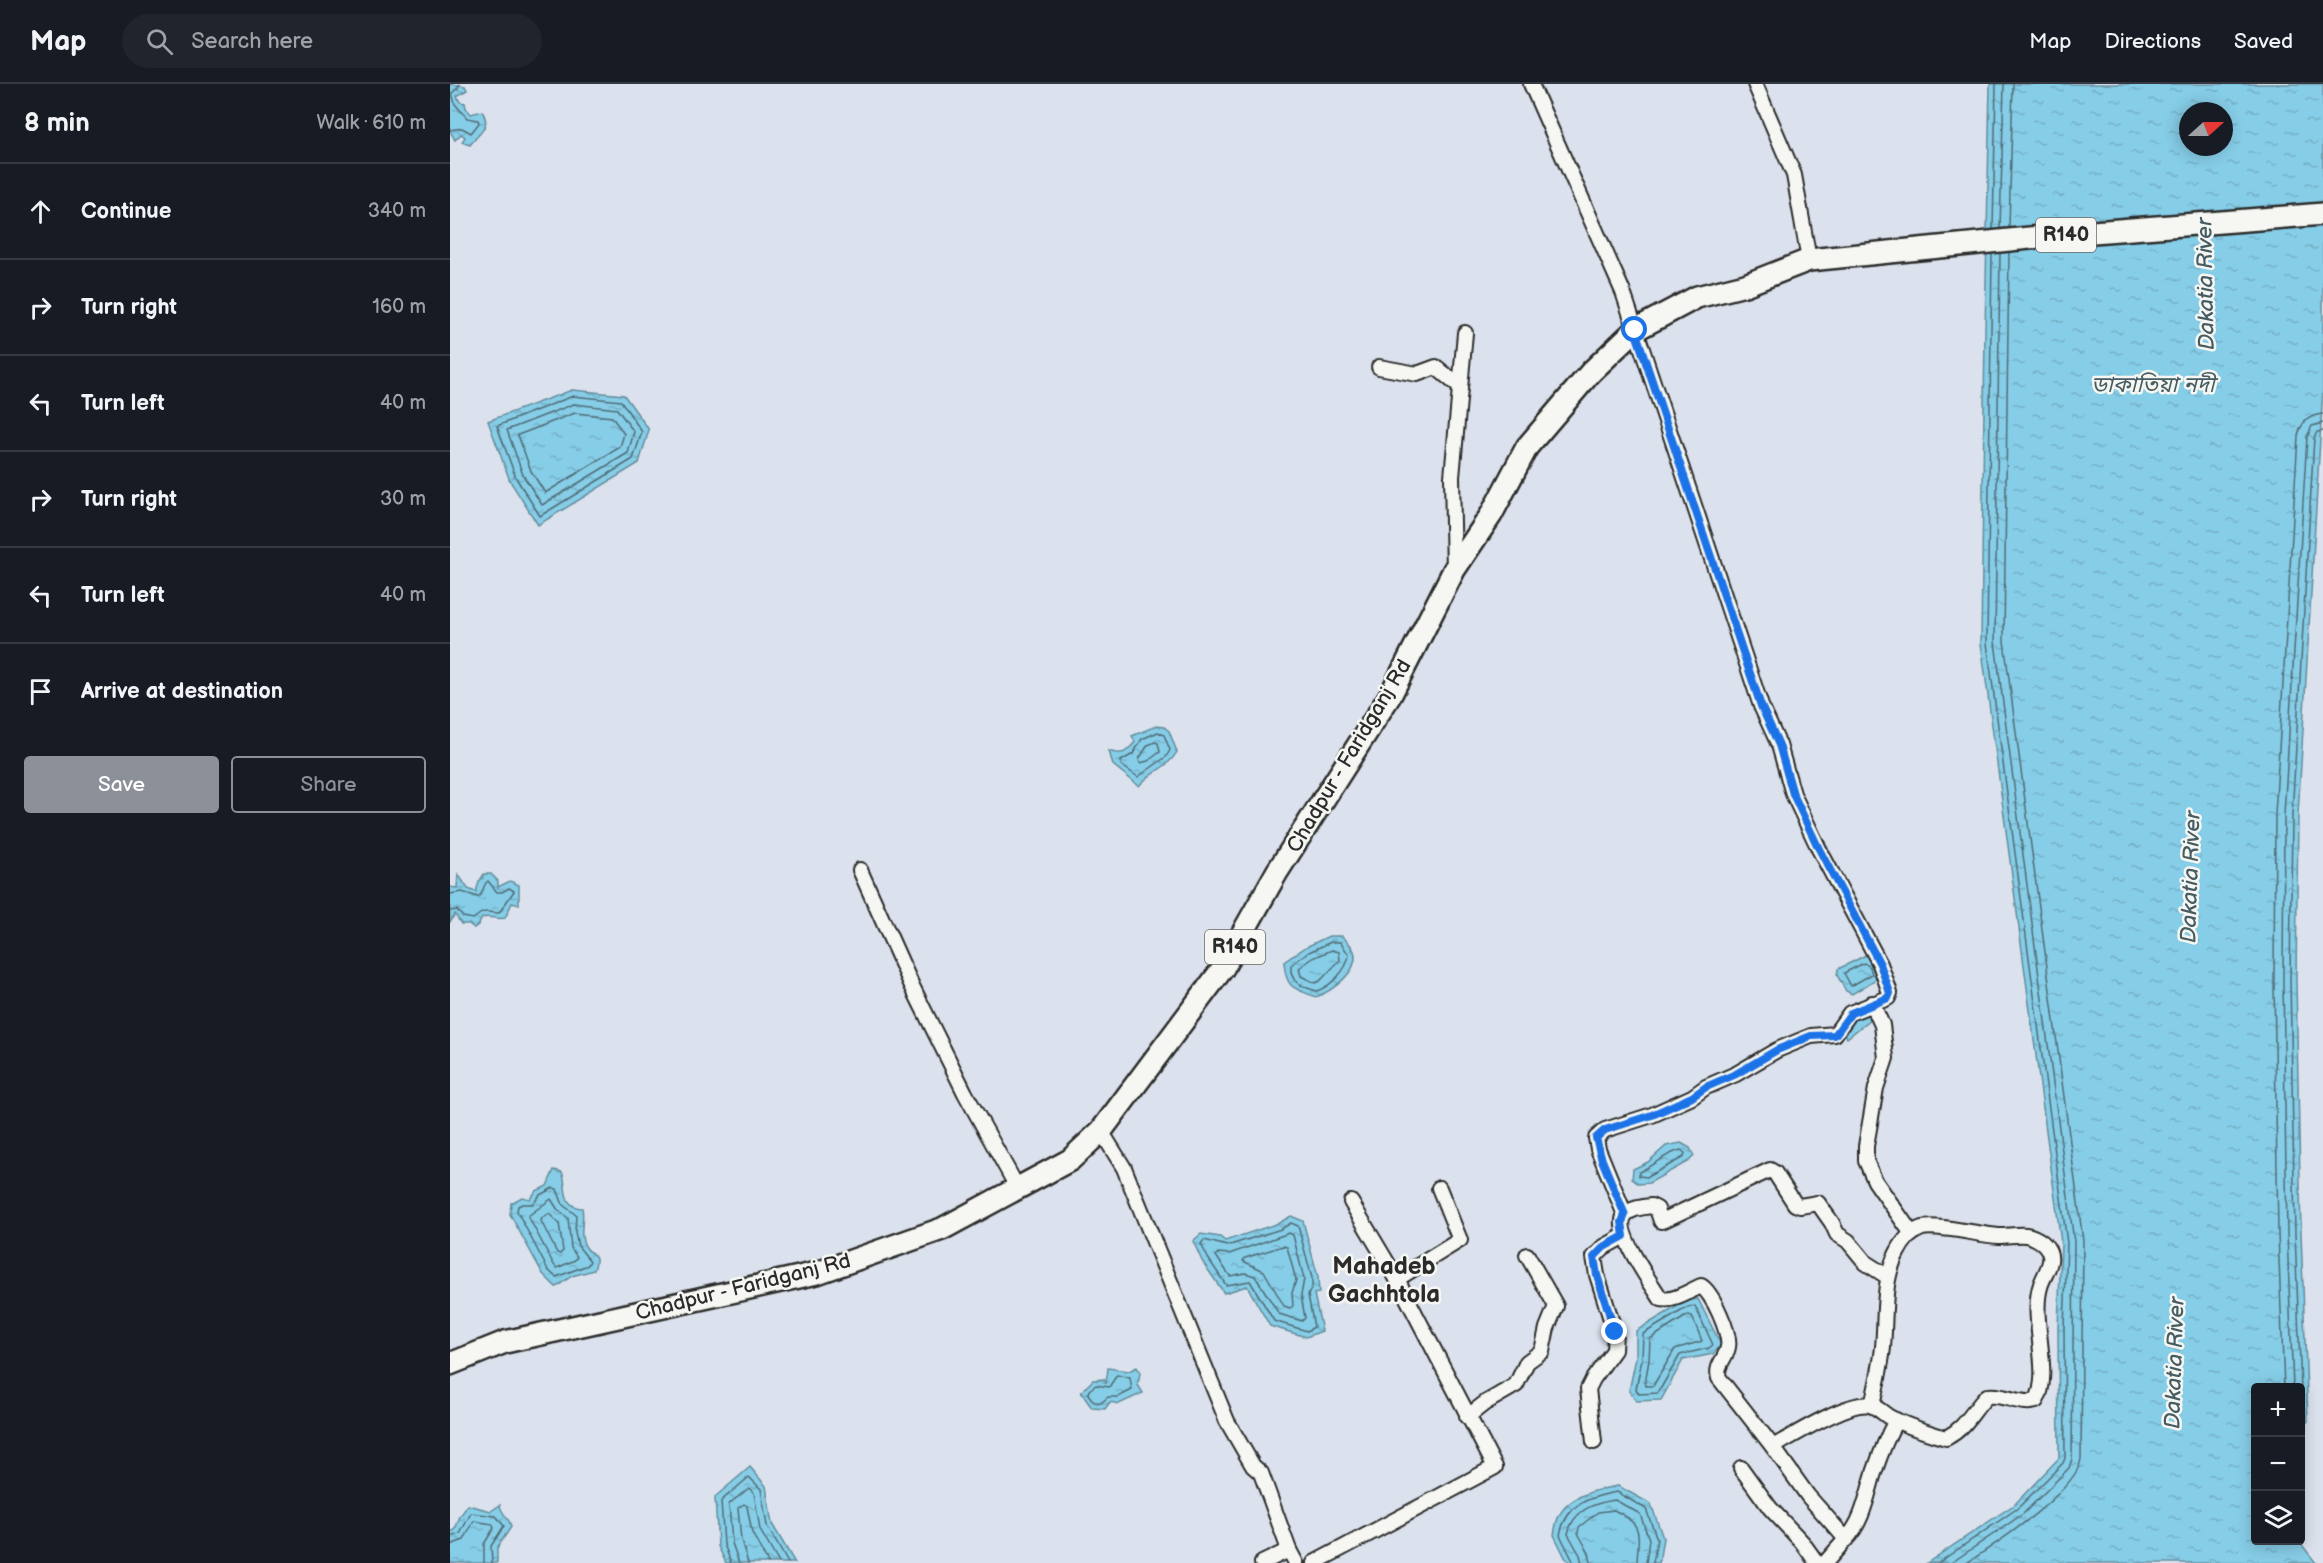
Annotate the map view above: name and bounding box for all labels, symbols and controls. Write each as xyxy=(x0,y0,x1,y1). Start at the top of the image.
search box xyxy=(122,14,542,68)
text: Map xyxy=(30,25,86,58)
icon: search xyxy=(143,25,176,58)
text: Search here xyxy=(191,28,313,55)
text: Map xyxy=(2029,29,2072,54)
text: Directions xyxy=(2105,29,2201,54)
text: Saved xyxy=(2234,29,2293,54)
north arrow xyxy=(2179,102,2233,156)
text: 8 min xyxy=(24,108,90,139)
text: Walk · 610 m xyxy=(317,111,426,135)
icon: ahead xyxy=(24,195,57,228)
text: Continue xyxy=(81,198,171,225)
text: 340 m xyxy=(368,199,426,223)
water label: Dakatia River xyxy=(2191,216,2221,350)
road number: R140 xyxy=(2036,218,2096,252)
icon: right xyxy=(24,291,57,324)
text: Turn right xyxy=(81,294,177,321)
text: 160 m xyxy=(372,295,426,319)
route start xyxy=(1621,316,1647,342)
water label: ডাকাতিয়া নদী xyxy=(2091,372,2219,399)
icon: left xyxy=(24,387,57,420)
text: Turn left xyxy=(81,390,165,417)
text: 40 m xyxy=(380,391,426,415)
icon: right xyxy=(24,483,57,516)
text: Turn right xyxy=(81,486,177,513)
text: 30 m xyxy=(380,487,426,511)
icon: left xyxy=(24,579,57,612)
text: Turn left xyxy=(81,582,165,609)
text: 40 m xyxy=(380,583,426,607)
street label: Chadpur - Faridganj Rd xyxy=(1281,655,1417,857)
icon: arrive xyxy=(24,675,57,708)
text: Arrive at destination xyxy=(81,678,283,705)
button: Save xyxy=(24,756,219,813)
button: Share xyxy=(231,756,426,813)
water label: Dakatia River xyxy=(2175,809,2207,943)
road number: R140 xyxy=(1205,930,1265,964)
street label: Chadpur - Faridganj Rd xyxy=(633,1248,853,1326)
district label: Mahadeb Gachhtola xyxy=(1328,1252,1440,1309)
water label: Dakatia River xyxy=(2159,1295,2191,1429)
route end xyxy=(1601,1318,1627,1344)
map controls xyxy=(2251,1383,2305,1545)
button: + xyxy=(2251,1383,2305,1437)
button: − xyxy=(2251,1437,2305,1491)
button: layers xyxy=(2251,1491,2305,1545)

